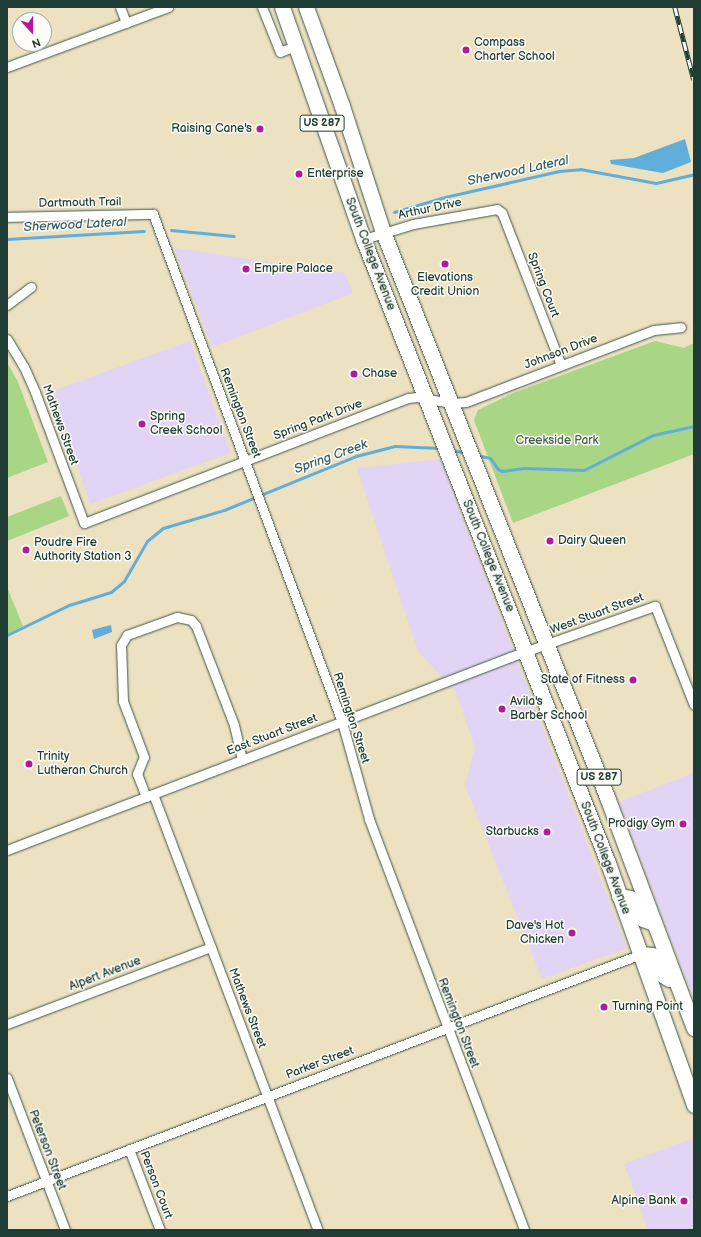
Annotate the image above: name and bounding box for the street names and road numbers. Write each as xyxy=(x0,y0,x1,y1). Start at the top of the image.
road number: US 287 xyxy=(299,114,345,132)
street label: Dartmouth Trail xyxy=(38,195,122,211)
street label: Arthur Drive xyxy=(397,195,463,223)
street label: South College Avenue xyxy=(342,196,398,312)
street label: Spring Court xyxy=(524,251,562,319)
street label: Johnson Drive xyxy=(522,331,600,373)
street label: Remington Street xyxy=(216,366,264,460)
street label: Mathews Street xyxy=(39,383,81,467)
street label: Spring Park Drive xyxy=(272,396,364,444)
street label: South College Avenue xyxy=(459,498,517,614)
street label: West Stuart Street xyxy=(548,590,646,638)
street label: Remington Street xyxy=(329,671,373,765)
street label: East Stuart Street xyxy=(224,711,320,759)
road number: US 287 xyxy=(576,768,622,786)
street label: South College Avenue xyxy=(577,800,633,916)
street label: Alpert Avenue xyxy=(67,954,143,994)
street label: Mathews Street xyxy=(225,966,269,1050)
street label: Remington Street xyxy=(434,976,482,1070)
street label: Parker Street xyxy=(284,1043,356,1083)
street label: Peterson Street xyxy=(25,1108,69,1192)
street label: Person Court xyxy=(136,1149,176,1221)

